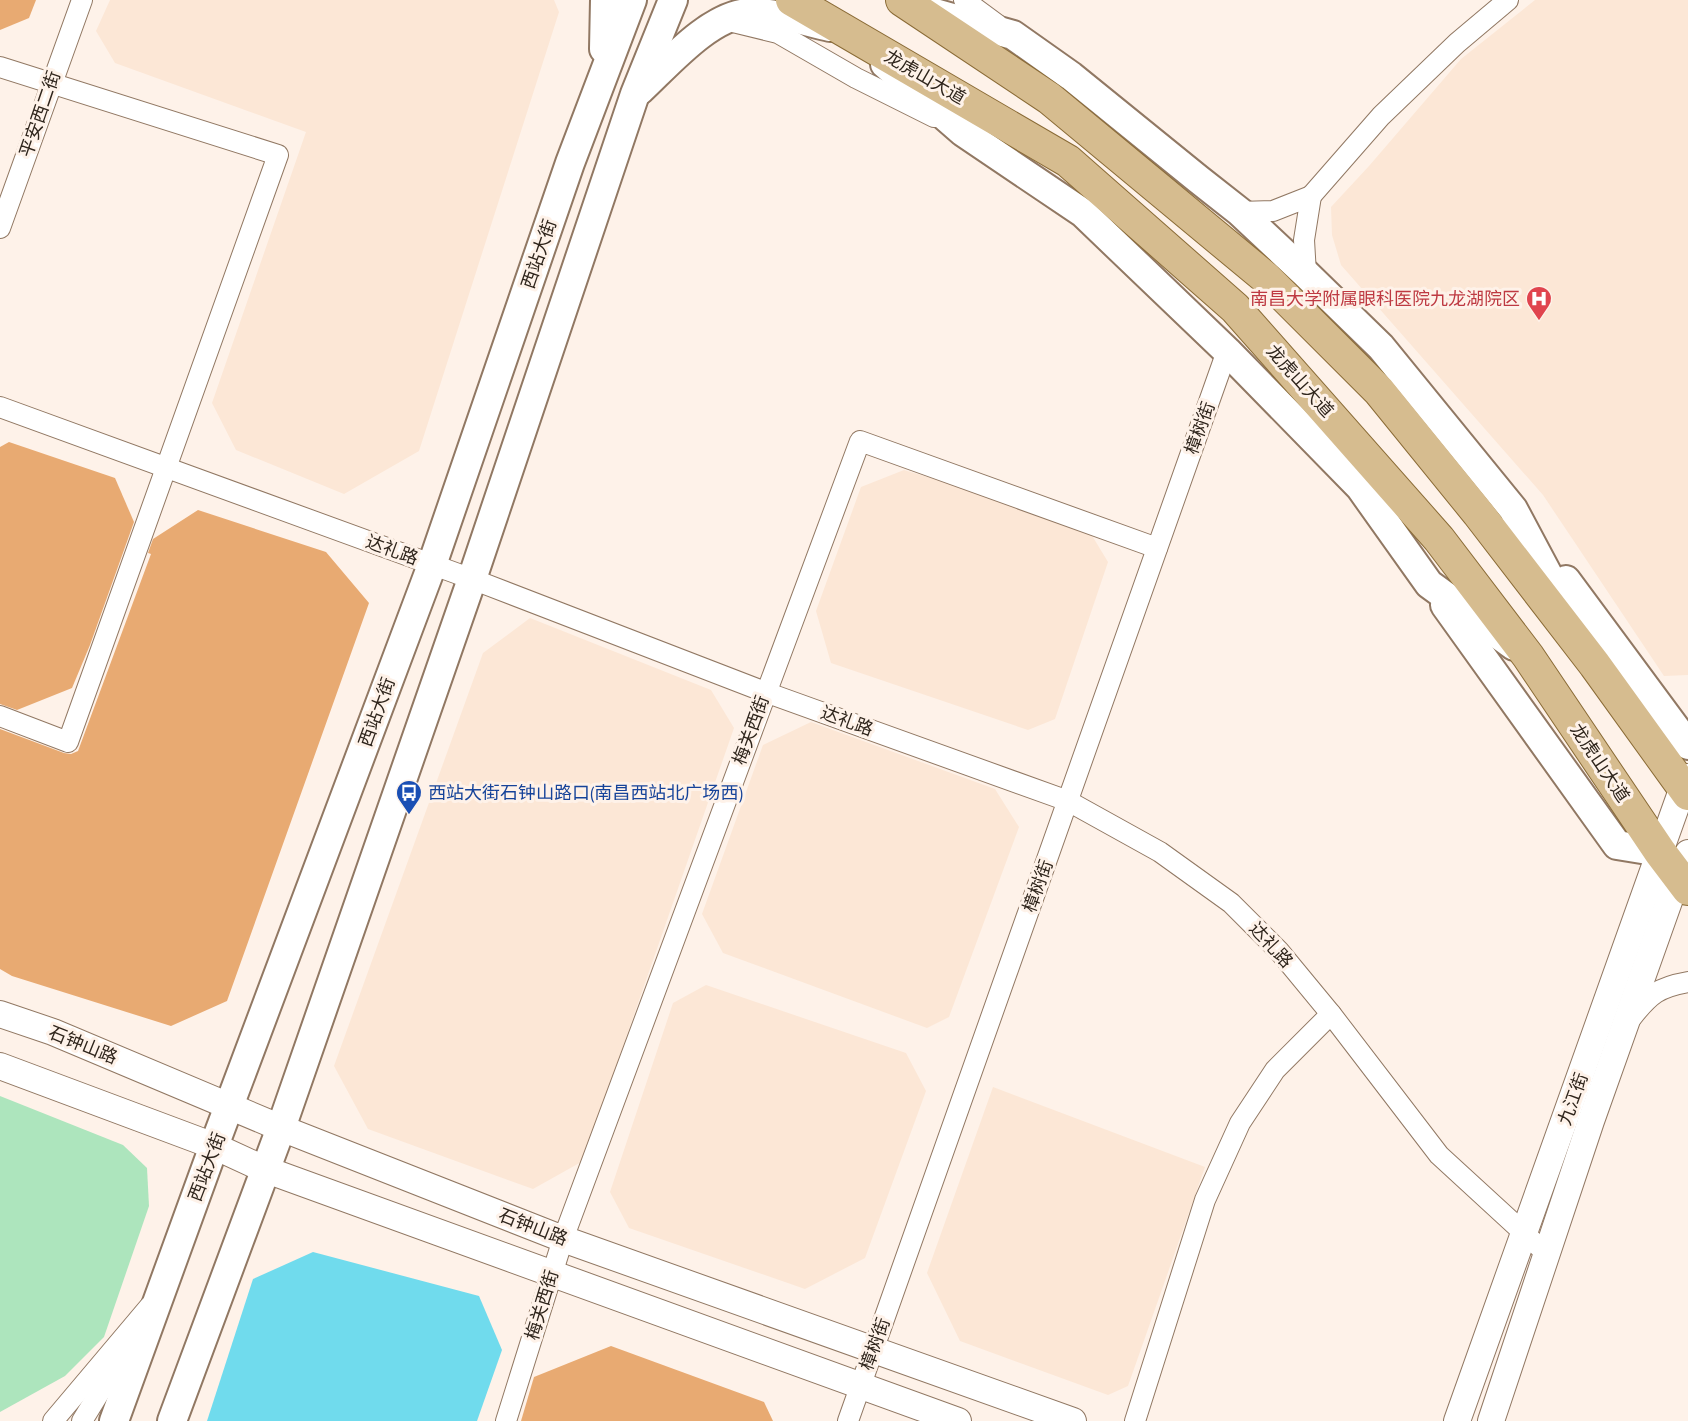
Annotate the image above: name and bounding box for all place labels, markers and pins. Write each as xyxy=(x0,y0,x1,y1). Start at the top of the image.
hospital icon: 南昌大学附属眼科医院九龙湖院区 xyxy=(1524,284,1554,322)
place label: 南昌大学附属眼科医院九龙湖院区 xyxy=(1250,287,1520,310)
bus stop icon: 西站大街石钟山路口(南昌西站北广场西) xyxy=(394,778,424,816)
place label: 西站大街石钟山路口(南昌西站北广场西) xyxy=(428,781,743,804)

